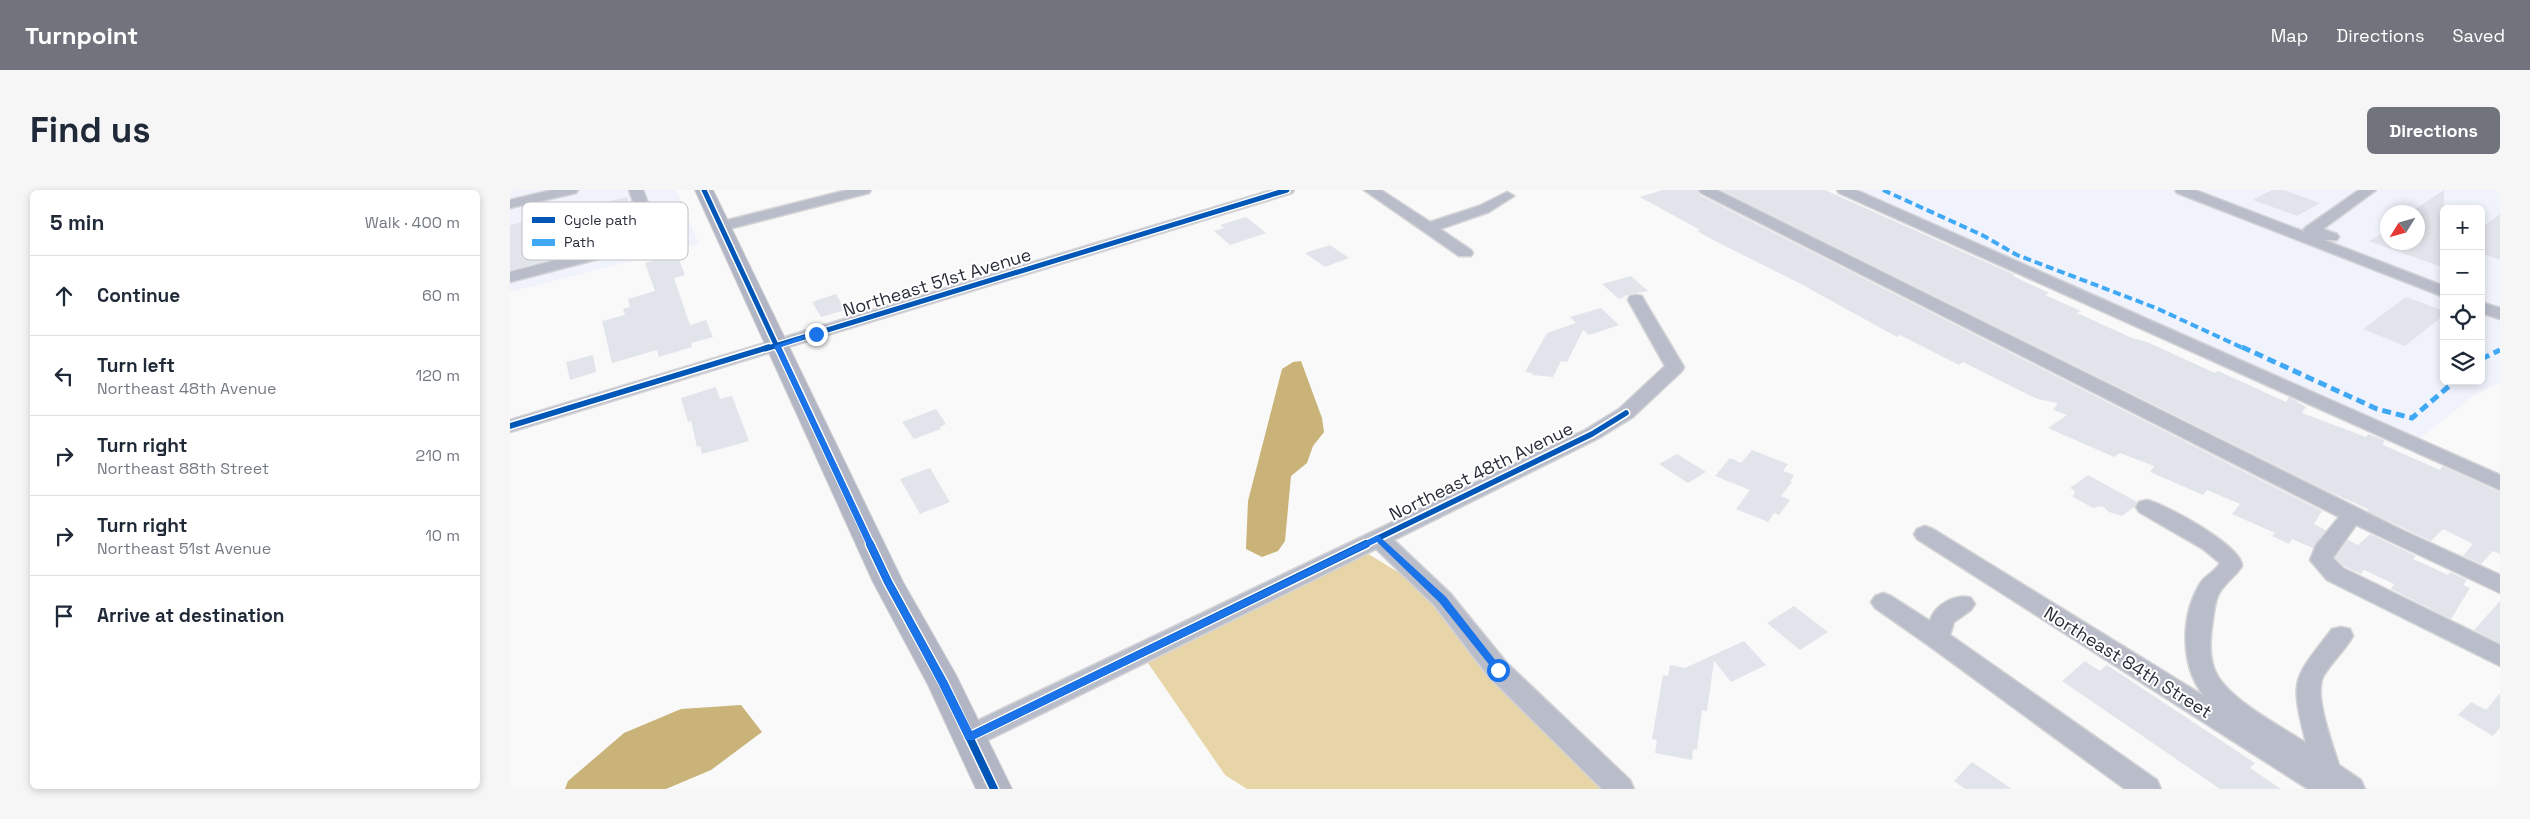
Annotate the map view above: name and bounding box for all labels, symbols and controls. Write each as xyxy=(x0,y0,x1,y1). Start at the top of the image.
text: Turnpoint xyxy=(25,20,138,51)
text: Map xyxy=(2271,24,2308,47)
text: Directions xyxy=(2336,24,2425,47)
text: Saved xyxy=(2453,24,2505,47)
button: Directions xyxy=(2367,107,2500,154)
text: Find us xyxy=(30,108,151,152)
legend xyxy=(522,202,688,260)
north arrow xyxy=(2380,205,2425,250)
map controls xyxy=(2440,205,2485,385)
button: + xyxy=(2440,205,2485,250)
text: 5 min xyxy=(50,209,104,236)
text: Cycle path xyxy=(564,211,637,229)
text: Walk · 400 m xyxy=(365,212,460,233)
text: Path xyxy=(564,233,595,251)
street label: Northeast 51st Avenue xyxy=(840,242,1034,322)
button: − xyxy=(2440,250,2485,295)
icon: ahead xyxy=(50,282,78,310)
text: Continue xyxy=(97,283,180,308)
text: 60 m xyxy=(422,285,460,306)
button: locate xyxy=(2440,295,2485,340)
route end xyxy=(805,323,828,346)
button: layers xyxy=(2440,340,2485,385)
text: Turn left xyxy=(97,353,175,378)
icon: left xyxy=(50,362,78,390)
text: 120 m xyxy=(416,365,460,386)
text: Northeast 48th Avenue xyxy=(97,378,277,399)
street label: Northeast 48th Avenue xyxy=(1385,416,1577,526)
text: Turn right xyxy=(97,433,187,458)
icon: right xyxy=(50,442,78,470)
text: 210 m xyxy=(416,445,460,466)
text: Northeast 88th Street xyxy=(97,458,269,479)
text: Turn right xyxy=(97,513,187,538)
icon: right xyxy=(50,522,78,550)
text: 10 m xyxy=(425,525,460,546)
text: Northeast 51st Avenue xyxy=(97,538,271,559)
street label: Northeast 84th Street xyxy=(2040,601,2216,723)
icon: arrive xyxy=(50,602,78,630)
text: Arrive at destination xyxy=(97,603,285,628)
route start xyxy=(1487,659,1510,682)

